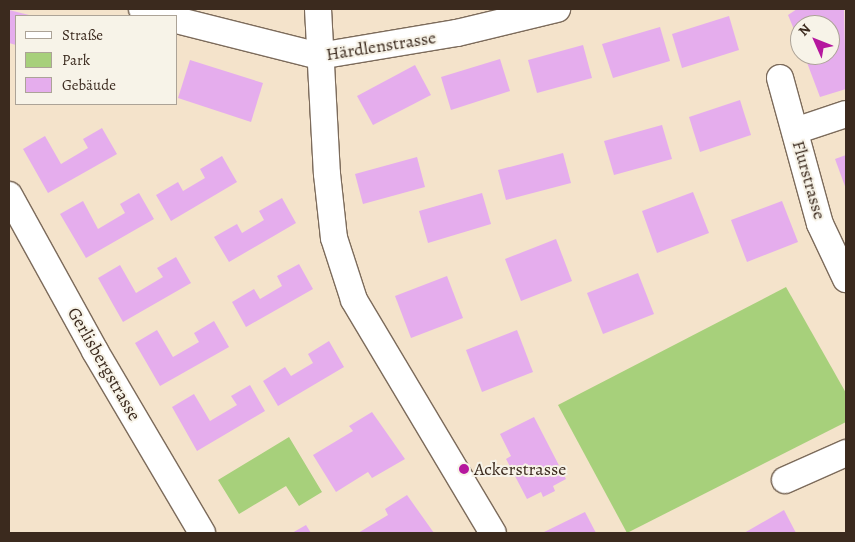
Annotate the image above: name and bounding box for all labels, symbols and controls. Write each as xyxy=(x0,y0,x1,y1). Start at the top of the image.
legend xyxy=(15,15,178,105)
north arrow xyxy=(790,15,840,65)
text: N xyxy=(794,20,815,40)
text: Straße xyxy=(62,25,103,45)
street label: Härdlenstrasse xyxy=(324,27,438,65)
text: Park xyxy=(62,50,90,70)
text: Gebäude xyxy=(62,75,116,95)
street label: Flurstrasse xyxy=(787,138,831,222)
street label: Gerlisbergstrasse xyxy=(63,304,145,424)
place label: Ackerstrasse xyxy=(474,458,566,480)
marker: Ackerstrasse xyxy=(458,463,470,475)

